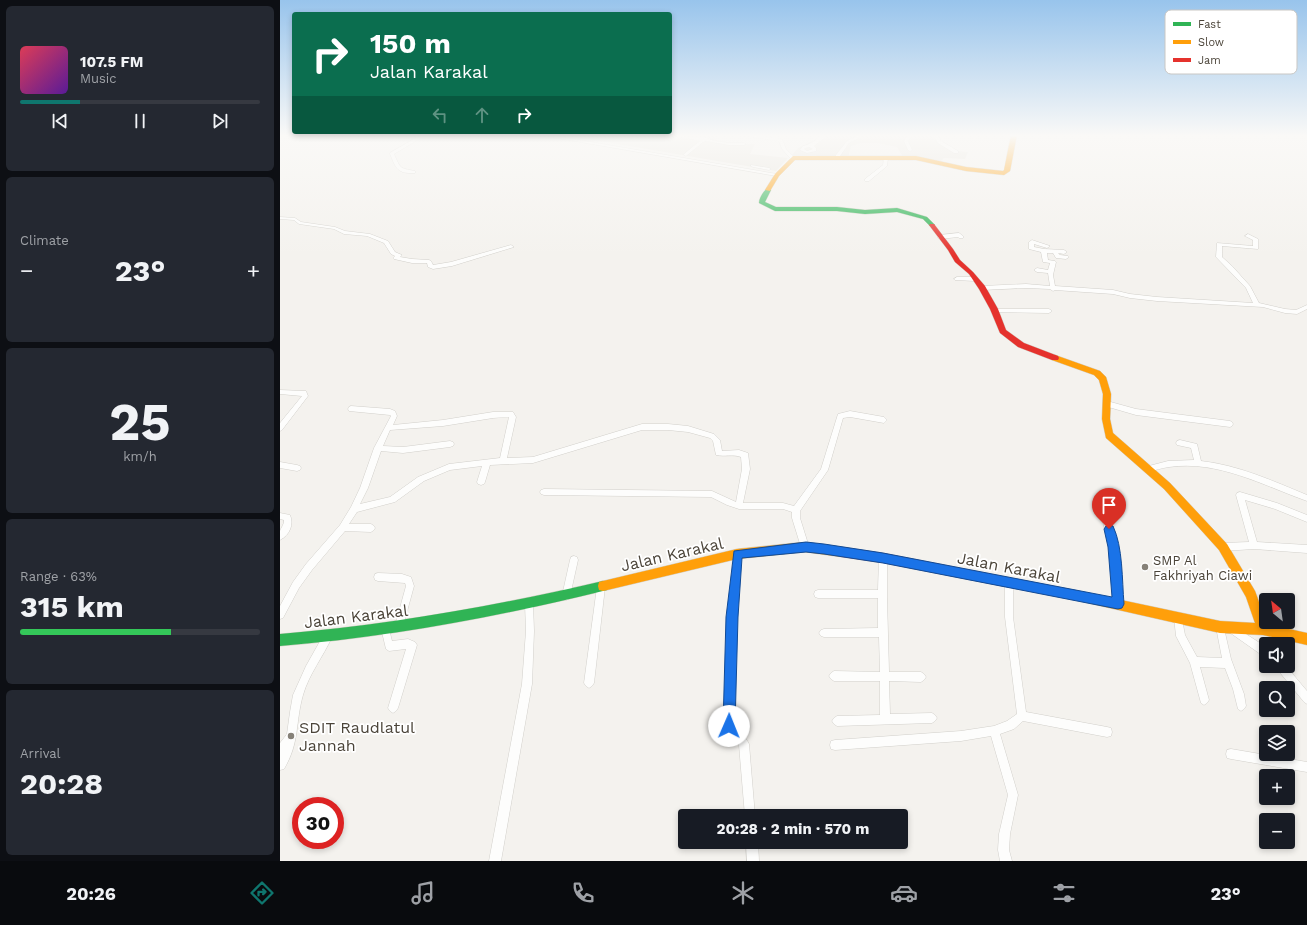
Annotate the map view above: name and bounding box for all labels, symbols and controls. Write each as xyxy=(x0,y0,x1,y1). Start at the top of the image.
legend xyxy=(1165,10,1297,74)
text: Fast xyxy=(1198,18,1221,31)
text: 150 m xyxy=(370,27,451,60)
icon: right xyxy=(304,28,356,80)
text: Slow xyxy=(1198,36,1224,49)
text: 107.5 FM xyxy=(80,53,143,71)
text: Jam xyxy=(1198,54,1221,67)
text: Jalan Karakal xyxy=(370,61,488,82)
text: Music xyxy=(80,71,117,86)
icon: left xyxy=(429,104,451,126)
icon: ahead xyxy=(471,104,493,126)
icon: right xyxy=(513,104,535,126)
icon: previous xyxy=(49,110,71,132)
icon: pause xyxy=(129,110,151,132)
icon: next xyxy=(209,110,231,132)
text: Climate xyxy=(20,233,69,248)
text: 23° xyxy=(115,253,165,288)
text: − xyxy=(20,258,33,283)
text: + xyxy=(247,258,260,283)
text: 25 xyxy=(109,392,171,453)
text: km/h xyxy=(123,449,157,464)
pin xyxy=(1092,488,1126,529)
icon: arrive xyxy=(1098,494,1120,516)
street label: Jalan Karakal xyxy=(619,533,725,576)
street label: Jalan Karakal xyxy=(956,548,1062,587)
place label: SMP Al Fakhriyah Ciawi xyxy=(1153,553,1252,583)
marker: SMP Al Fakhriyah Ciawi xyxy=(1140,562,1150,572)
text: Range · 63% xyxy=(20,569,97,584)
text: 315 km xyxy=(20,589,124,624)
north arrow xyxy=(1259,593,1295,629)
map controls xyxy=(1259,593,1295,849)
street label: Jalan Karakal xyxy=(303,601,409,632)
button: sound xyxy=(1259,637,1295,673)
button: search xyxy=(1259,681,1295,717)
position arrow xyxy=(708,705,750,747)
place label: SDIT Raudlatul Jannah xyxy=(299,718,415,755)
button: layers xyxy=(1259,725,1295,761)
marker: SDIT Raudlatul Jannah xyxy=(286,731,296,741)
text: Arrival xyxy=(20,746,61,761)
text: 20:28 xyxy=(20,766,103,801)
button: + xyxy=(1259,769,1295,805)
speed limit sign: 30 xyxy=(292,797,344,849)
button: − xyxy=(1259,813,1295,849)
text: 20:28 · 2 min · 570 m xyxy=(717,820,869,838)
icon: directions xyxy=(248,879,276,907)
icon: music xyxy=(409,879,437,907)
icon: phone xyxy=(569,879,597,907)
icon: climate xyxy=(729,879,757,907)
icon: car xyxy=(890,879,918,907)
icon: filters xyxy=(1050,879,1078,907)
text: 20:26 xyxy=(66,883,116,904)
text: 23° xyxy=(1210,883,1241,904)

